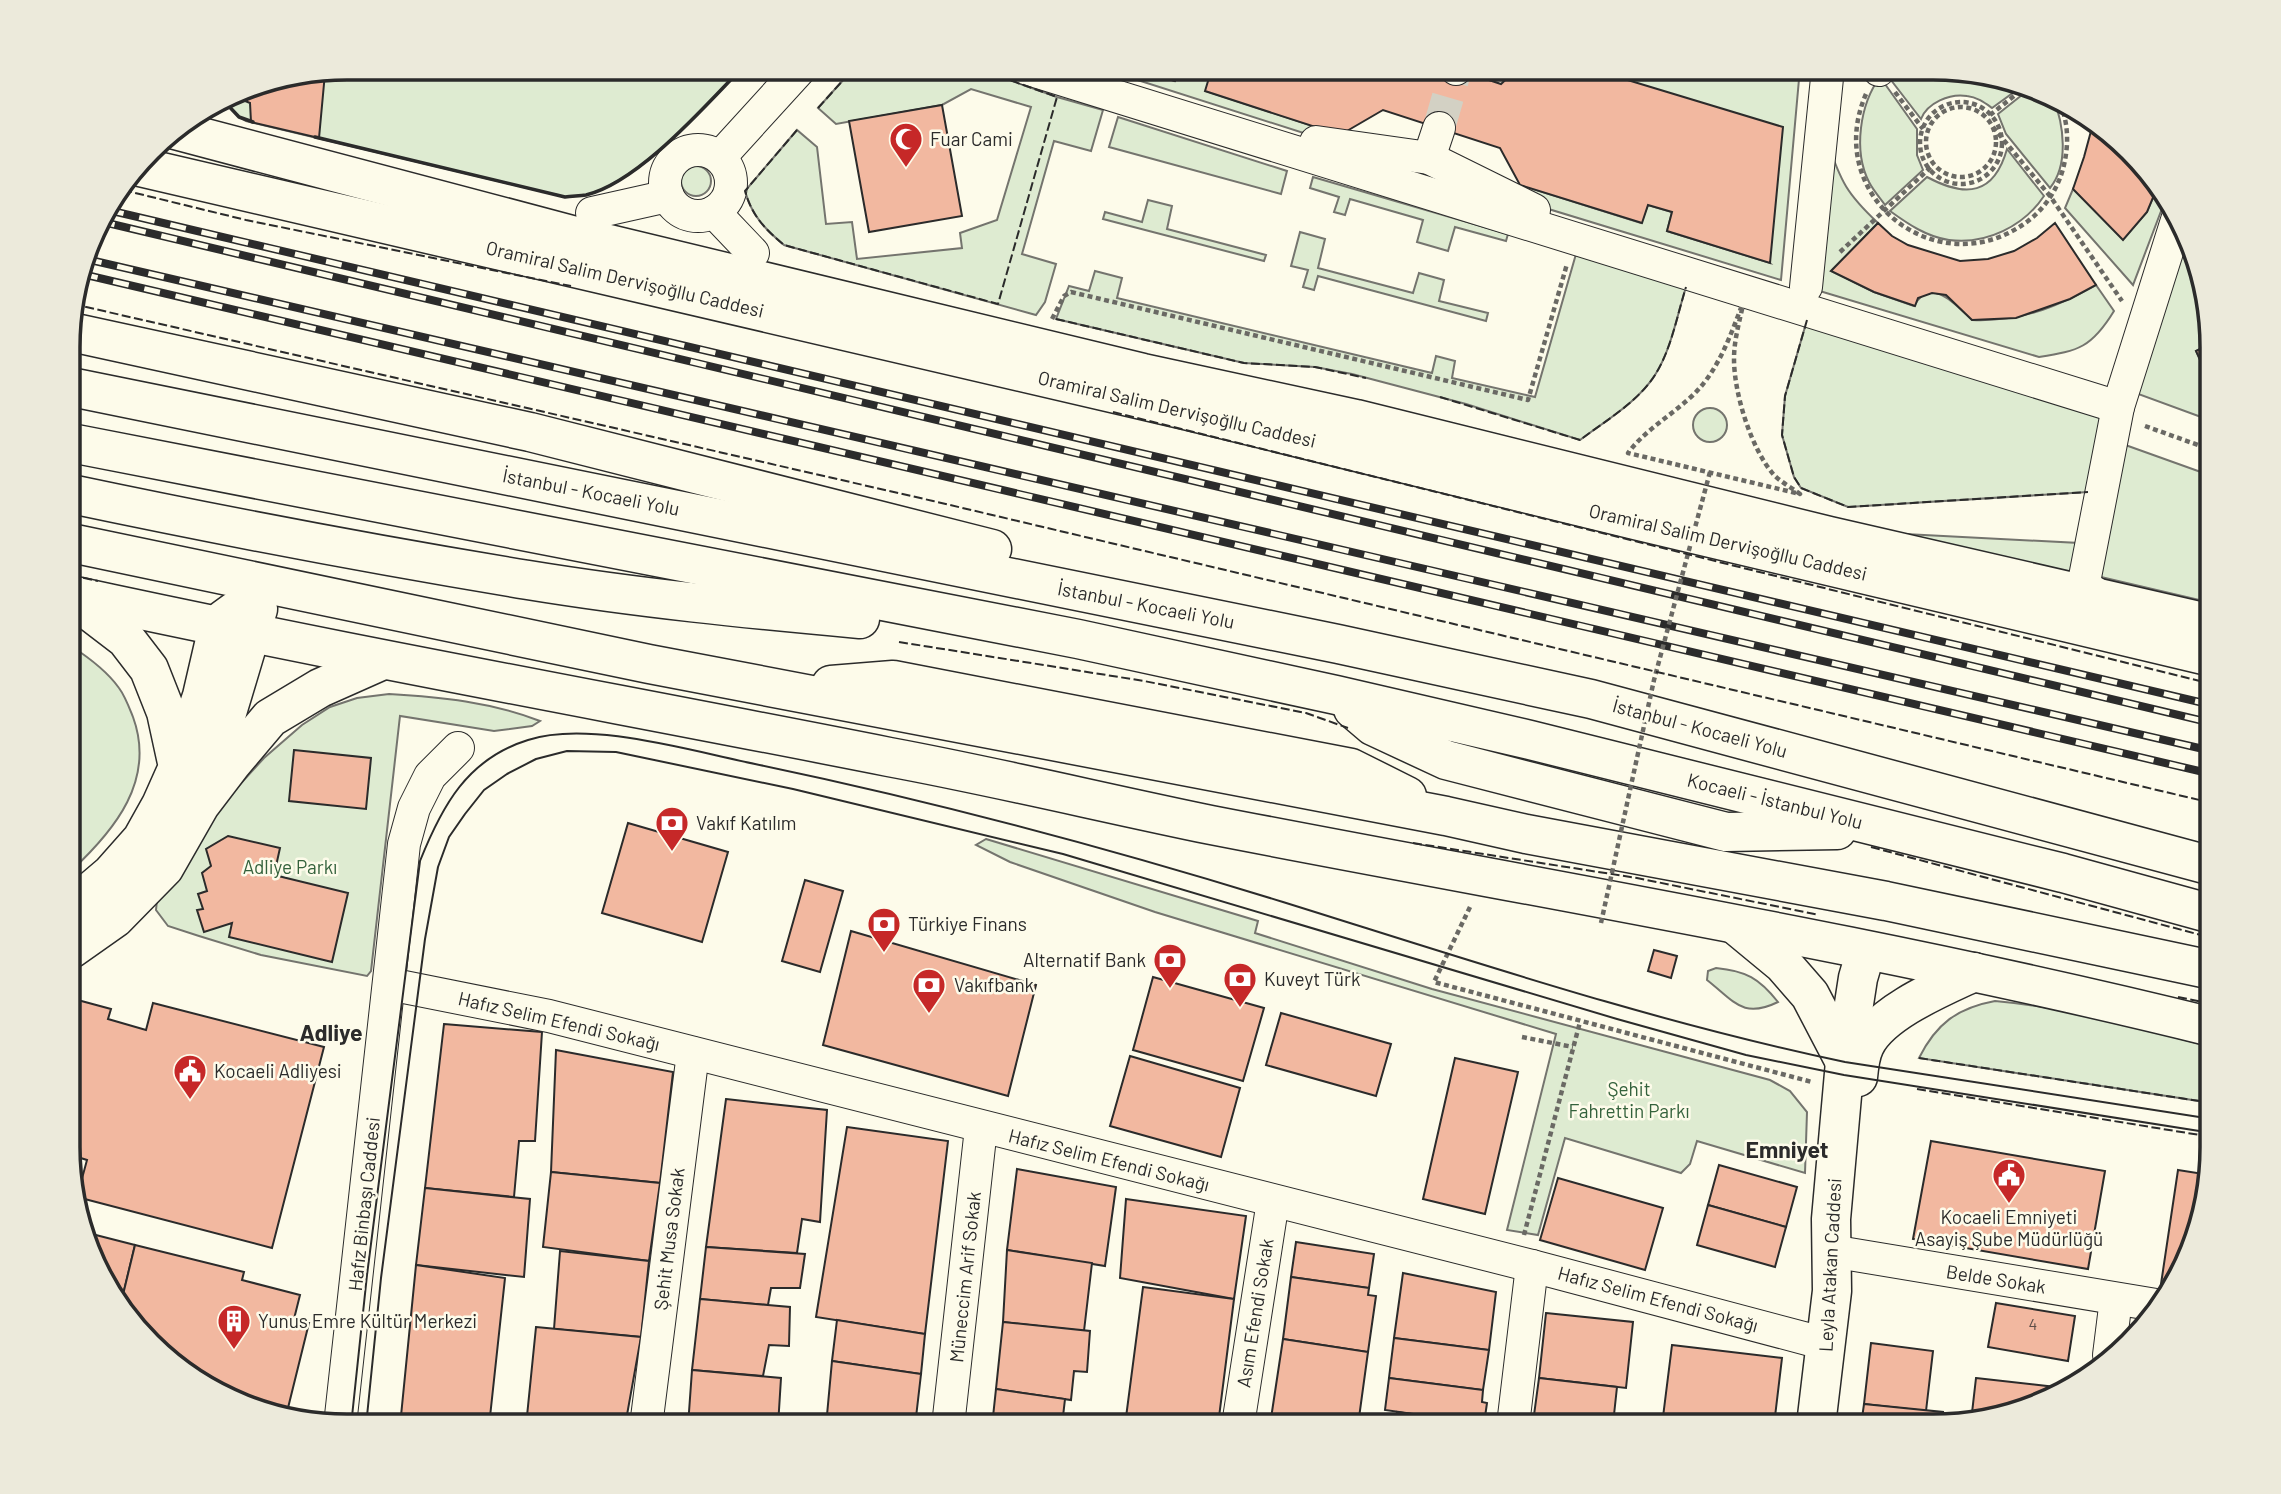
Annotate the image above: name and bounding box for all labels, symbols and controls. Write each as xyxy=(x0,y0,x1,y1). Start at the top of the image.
mosque icon: Fuar Cami xyxy=(887,120,925,169)
place label: Fuar Cami xyxy=(930,127,1013,150)
street label: Oramiral Salim Dervişoğllu Caddesi xyxy=(484,235,766,322)
street label: Oramiral Salim Dervişoğllu Caddesi xyxy=(1036,365,1318,452)
street label: İstanbul - Kocaeli Yolu xyxy=(501,463,682,520)
street label: Oramiral Salim Dervişoğllu Caddesi xyxy=(1587,498,1869,585)
street label: İstanbul - Kocaeli Yolu xyxy=(1056,576,1237,633)
street label: İstanbul - Kocaeli Yolu xyxy=(1610,693,1790,762)
street label: Kocaeli - İstanbul Yolu xyxy=(1685,768,1865,833)
bank icon: Vakıf Katılım xyxy=(653,804,691,853)
place label: Vakıf Katılım xyxy=(696,811,796,834)
park label: Adliye Parkı xyxy=(243,855,337,878)
bank icon: Türkiye Finans xyxy=(865,905,903,954)
place label: Türkiye Finans xyxy=(908,912,1027,935)
bank icon: Alternatif Bank xyxy=(1151,941,1189,990)
place label: Alternatif Bank xyxy=(1023,948,1146,971)
bank icon: Kuveyt Türk xyxy=(1221,960,1259,1009)
bank icon: Vakıfbank xyxy=(910,966,948,1015)
place label: Kuveyt Türk xyxy=(1264,967,1361,990)
place label: Vakıfbank xyxy=(954,973,1034,996)
street label: Hafız Selim Efendi Sokağı xyxy=(456,986,662,1055)
district label: Adliye xyxy=(300,1018,362,1046)
public building icon: Kocaeli Adliyesi xyxy=(171,1052,209,1101)
place label: Kocaeli Adliyesi xyxy=(214,1059,342,1082)
park label: Şehit Fahrettin Parkı xyxy=(1568,1077,1690,1122)
street label: Hafız Binbaşı Caddesi xyxy=(343,1116,384,1292)
street label: Hafız Selim Efendi Sokağı xyxy=(1006,1123,1212,1196)
district label: Emniyet xyxy=(1746,1135,1828,1163)
public building icon: Kocaeli Emniyeti Asayiş Şube Müdürlüğü xyxy=(1990,1156,2028,1205)
street label: Şehit Musa Sokak xyxy=(648,1166,689,1312)
street label: Leyla Atakan Caddesi xyxy=(1813,1177,1846,1353)
street label: Müneccim Arif Sokak xyxy=(944,1190,985,1364)
place label: Kocaeli Emniyeti Asayiş Şube Müdürlüğü xyxy=(1915,1205,2103,1250)
street label: Asım Efendi Sokak xyxy=(1231,1237,1278,1389)
street label: Belde Sokak xyxy=(1945,1259,2048,1298)
street label: Hafız Selim Efendi Sokağı xyxy=(1555,1261,1761,1336)
building icon: Yunus Emre Kültür Merkezi xyxy=(215,1302,253,1351)
place label: Yunus Emre Kültür Merkezi xyxy=(258,1309,477,1332)
house number: 4 xyxy=(2029,1314,2037,1333)

